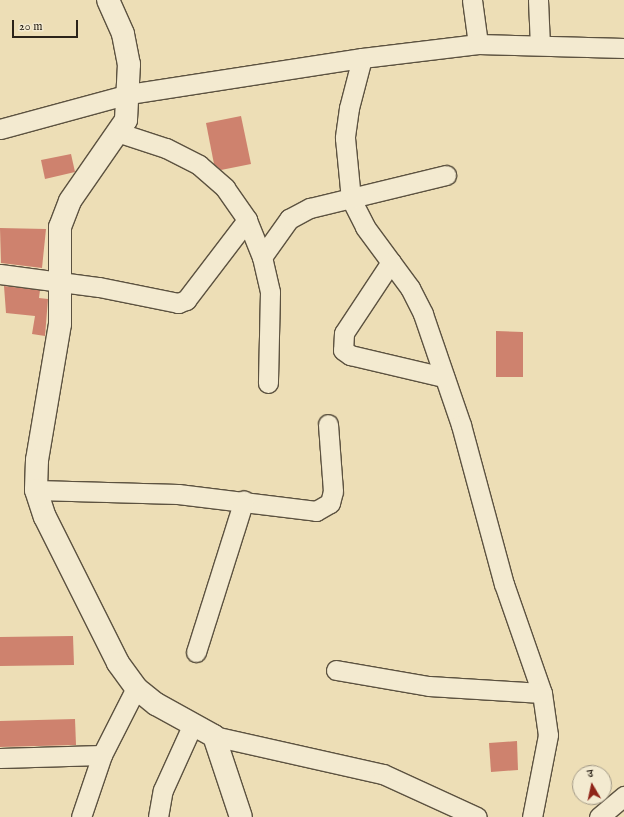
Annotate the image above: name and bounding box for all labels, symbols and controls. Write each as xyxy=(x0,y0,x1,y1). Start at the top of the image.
scale bar xyxy=(14,12,80,38)
text: 20 m xyxy=(19,19,42,34)
north arrow xyxy=(572,765,612,805)
text: उ xyxy=(586,767,594,781)

